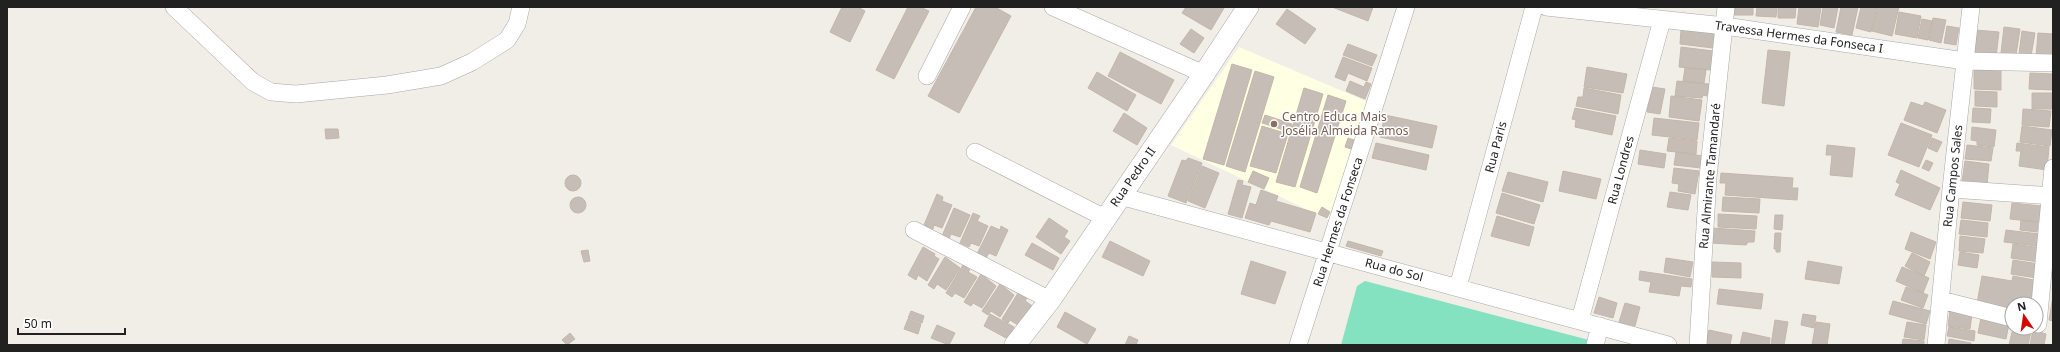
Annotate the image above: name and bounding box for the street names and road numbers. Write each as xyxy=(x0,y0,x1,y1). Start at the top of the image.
street label: Travessa Hermes da Fonseca I xyxy=(1714,16,1884,57)
street label: Rua Almirante Tamandaré xyxy=(1695,102,1724,250)
street label: Rua Paris xyxy=(1481,119,1511,174)
street label: Rua Campos Sales xyxy=(1939,124,1966,228)
street label: Rua Londres xyxy=(1603,133,1638,206)
street label: Rua Pedro II xyxy=(1106,143,1159,210)
street label: Rua Hermes da Fonseca xyxy=(1309,155,1367,289)
street label: Rua do Sol xyxy=(1363,254,1425,285)

